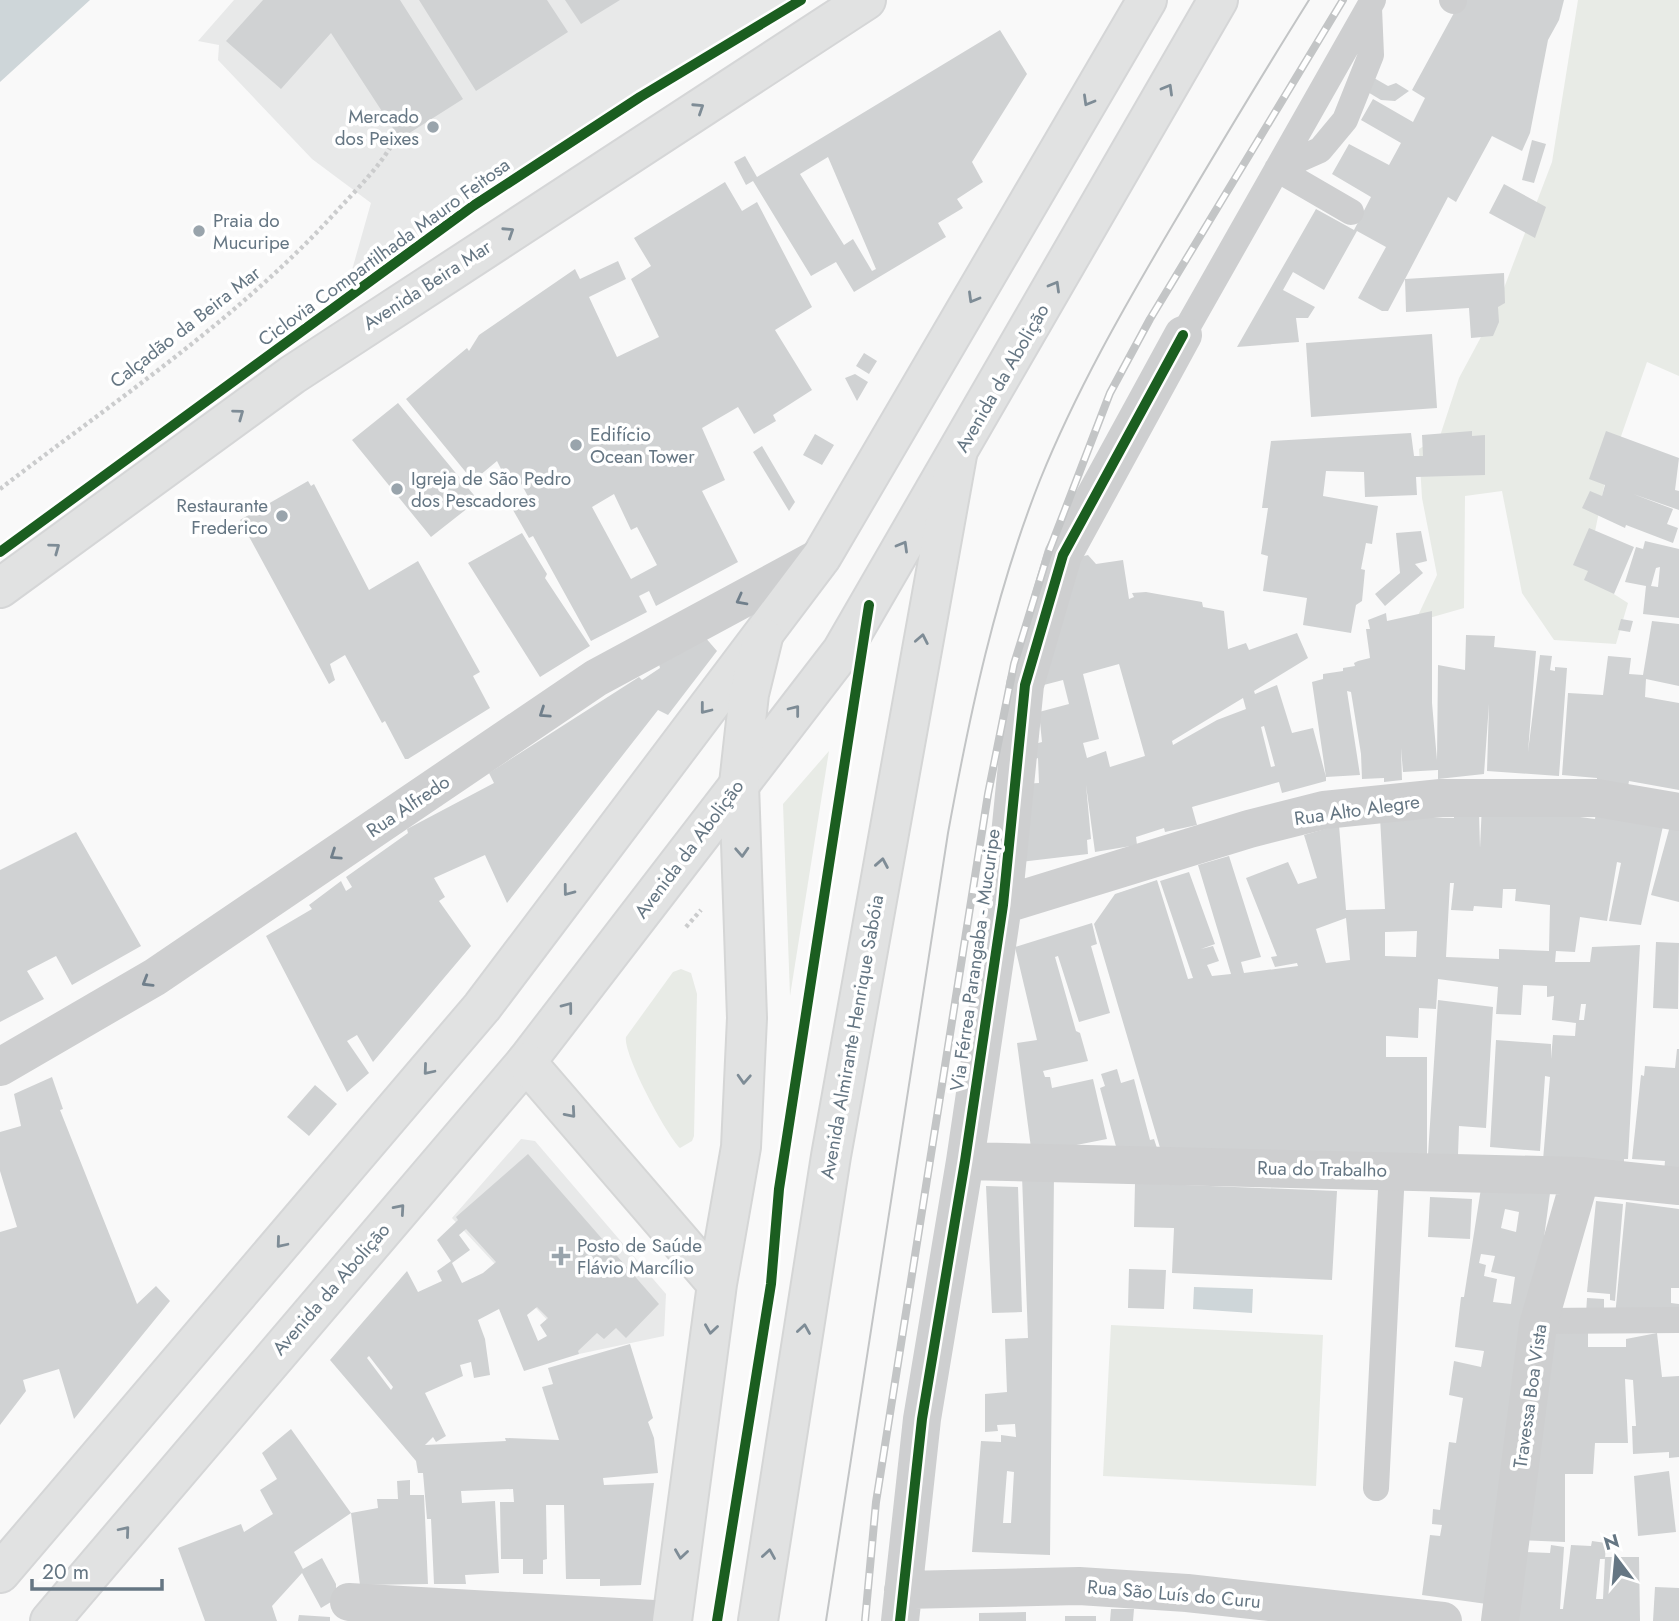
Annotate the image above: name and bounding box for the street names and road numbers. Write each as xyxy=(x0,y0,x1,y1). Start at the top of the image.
street label: Ciclovia Compartilhada Mauro Feitosa xyxy=(253,151,515,353)
street label: Avenida Beira Mar xyxy=(358,233,497,337)
street label: Calçadão da Beira Mar xyxy=(104,259,266,394)
street label: Avenida da Abolição xyxy=(948,299,1056,457)
street label: Rua Alfredo xyxy=(361,768,455,844)
street label: Avenida da Abolição xyxy=(628,774,750,924)
street label: Rua Alto Alegre xyxy=(1292,788,1422,832)
street label: Via Férrea Parangaba - Mucuripe xyxy=(943,827,1007,1093)
street label: Avenida Almirante Henrique Sabóia xyxy=(814,893,890,1181)
street label: Rua do Trabalho xyxy=(1257,1154,1387,1184)
street label: Avenida da Abolição xyxy=(266,1217,396,1361)
street label: Travessa Boa Vista xyxy=(1507,1322,1553,1470)
street label: Rua São Luís do Curu xyxy=(1086,1573,1262,1615)

